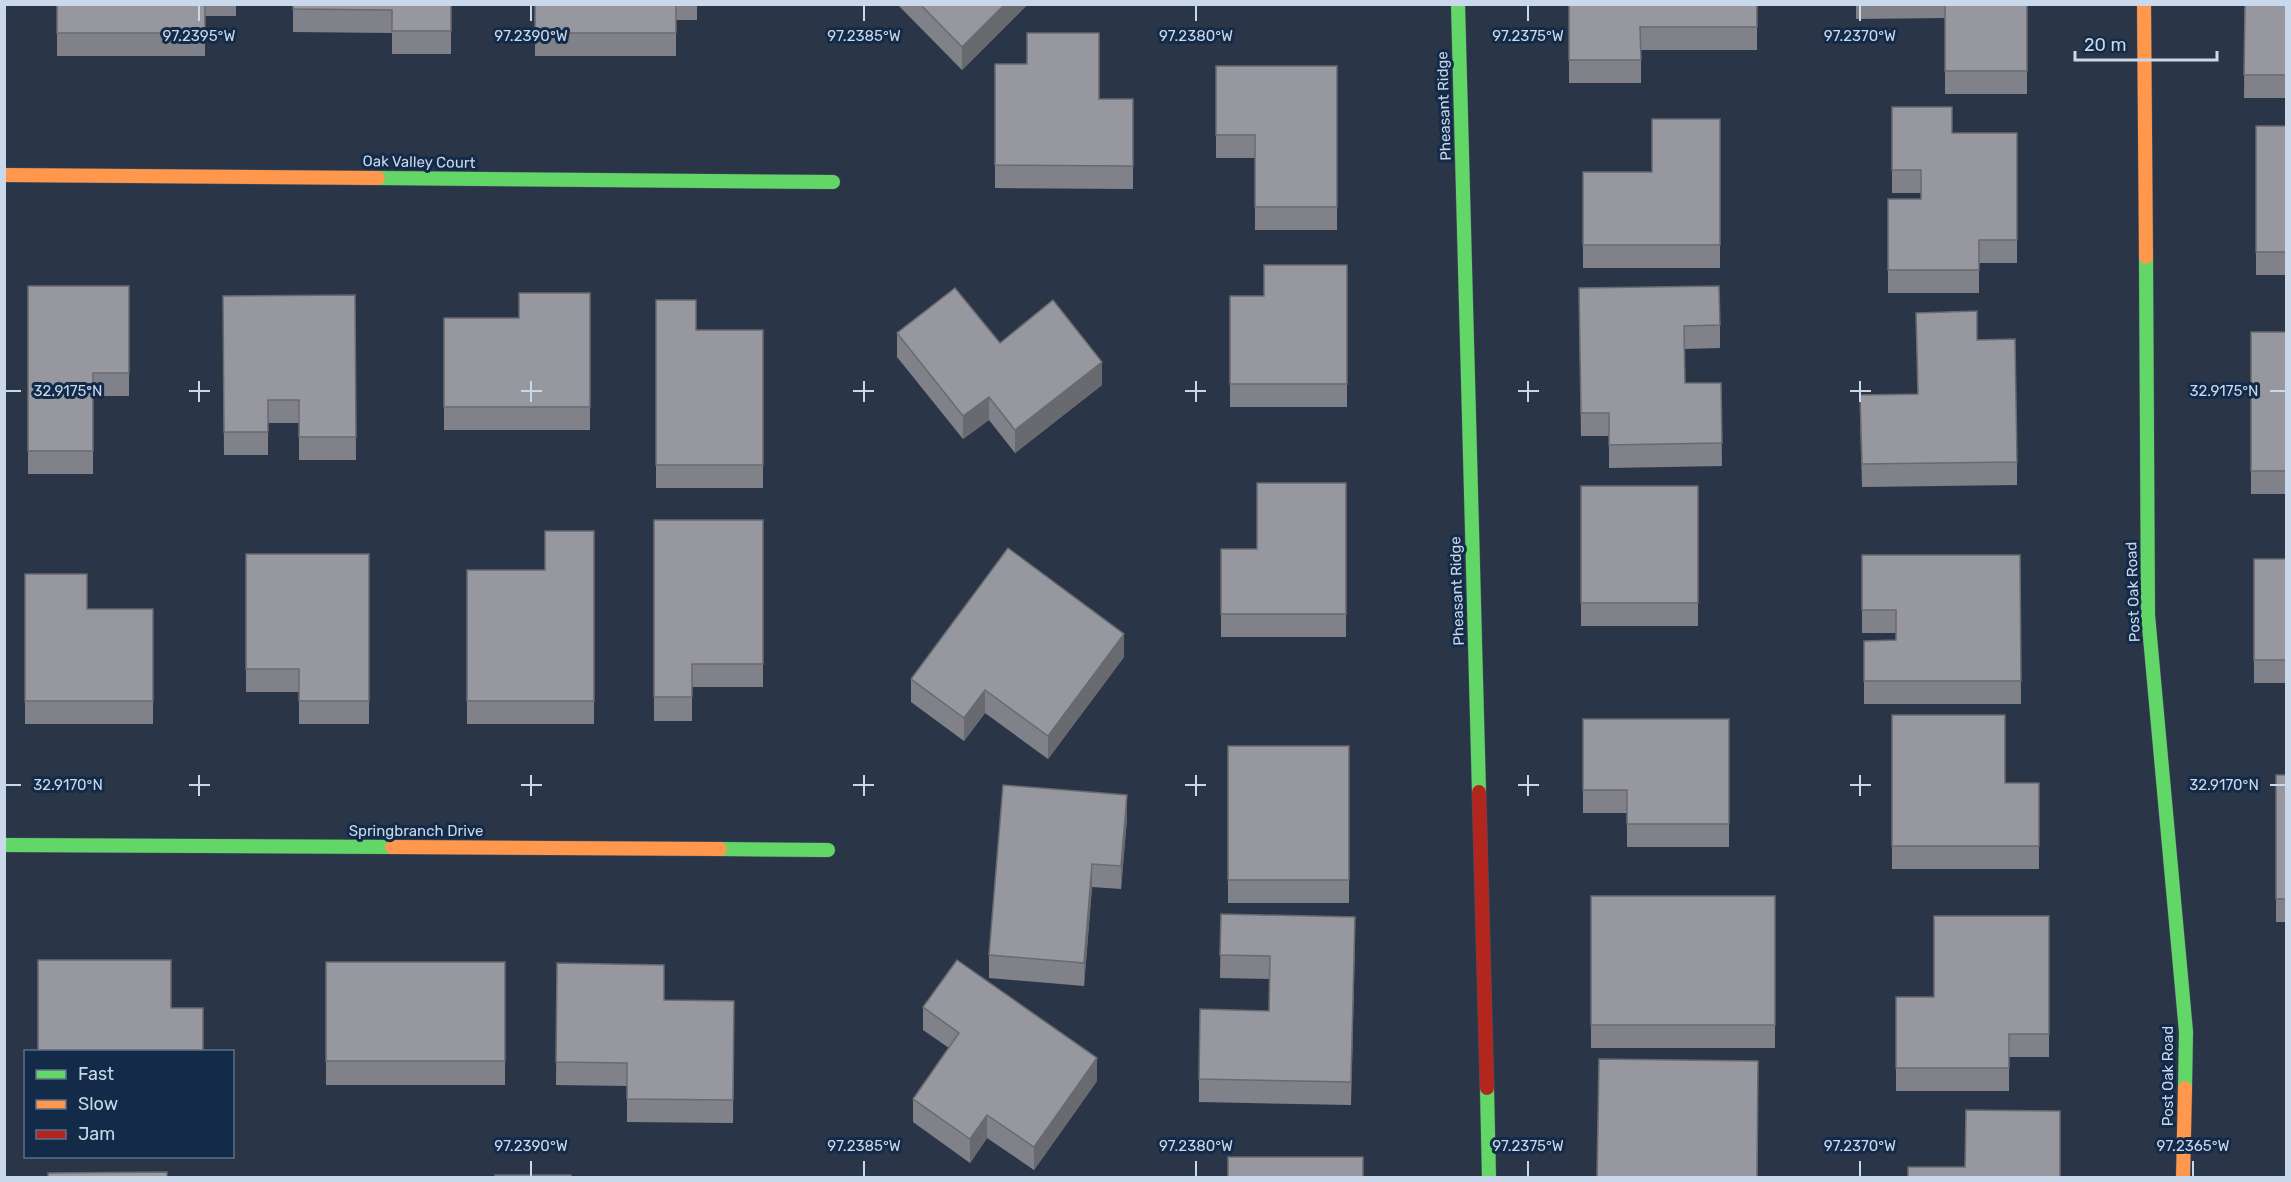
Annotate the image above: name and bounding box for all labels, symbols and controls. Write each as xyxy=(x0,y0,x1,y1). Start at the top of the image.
scale bar xyxy=(2075,24,2218,62)
text: 97.2395°W xyxy=(163,27,235,45)
text: 97.2390°W xyxy=(494,27,568,45)
text: 97.2385°W xyxy=(827,27,901,45)
text: 97.2380°W xyxy=(1159,27,1233,45)
text: 97.2375°W xyxy=(1492,27,1564,45)
text: 97.2370°W xyxy=(1824,27,1896,45)
text: 20 m xyxy=(2084,34,2126,56)
street label: Pheasant Ridge xyxy=(1433,51,1455,161)
street label: Oak Valley Court xyxy=(362,152,476,172)
text: 32.9175°N xyxy=(33,382,103,400)
text: 32.9175°N xyxy=(2189,382,2259,400)
street label: Pheasant Ridge xyxy=(1446,536,1468,646)
street label: Post Oak Road xyxy=(2122,541,2144,643)
text: 32.9170°N xyxy=(33,776,103,794)
text: 32.9170°N xyxy=(2189,776,2259,794)
street label: Springbranch Drive xyxy=(349,822,483,840)
street label: Post Oak Road xyxy=(2159,1026,2177,1126)
legend xyxy=(24,1050,234,1158)
text: Fast xyxy=(78,1063,114,1085)
text: Slow xyxy=(78,1093,118,1115)
text: Jam xyxy=(78,1123,115,1145)
text: 97.2390°W xyxy=(494,1137,568,1155)
text: 97.2385°W xyxy=(827,1137,901,1155)
text: 97.2380°W xyxy=(1159,1137,1233,1155)
text: 97.2375°W xyxy=(1492,1137,1564,1155)
text: 97.2370°W xyxy=(1824,1137,1896,1155)
text: 97.2365°W xyxy=(2157,1137,2230,1155)

